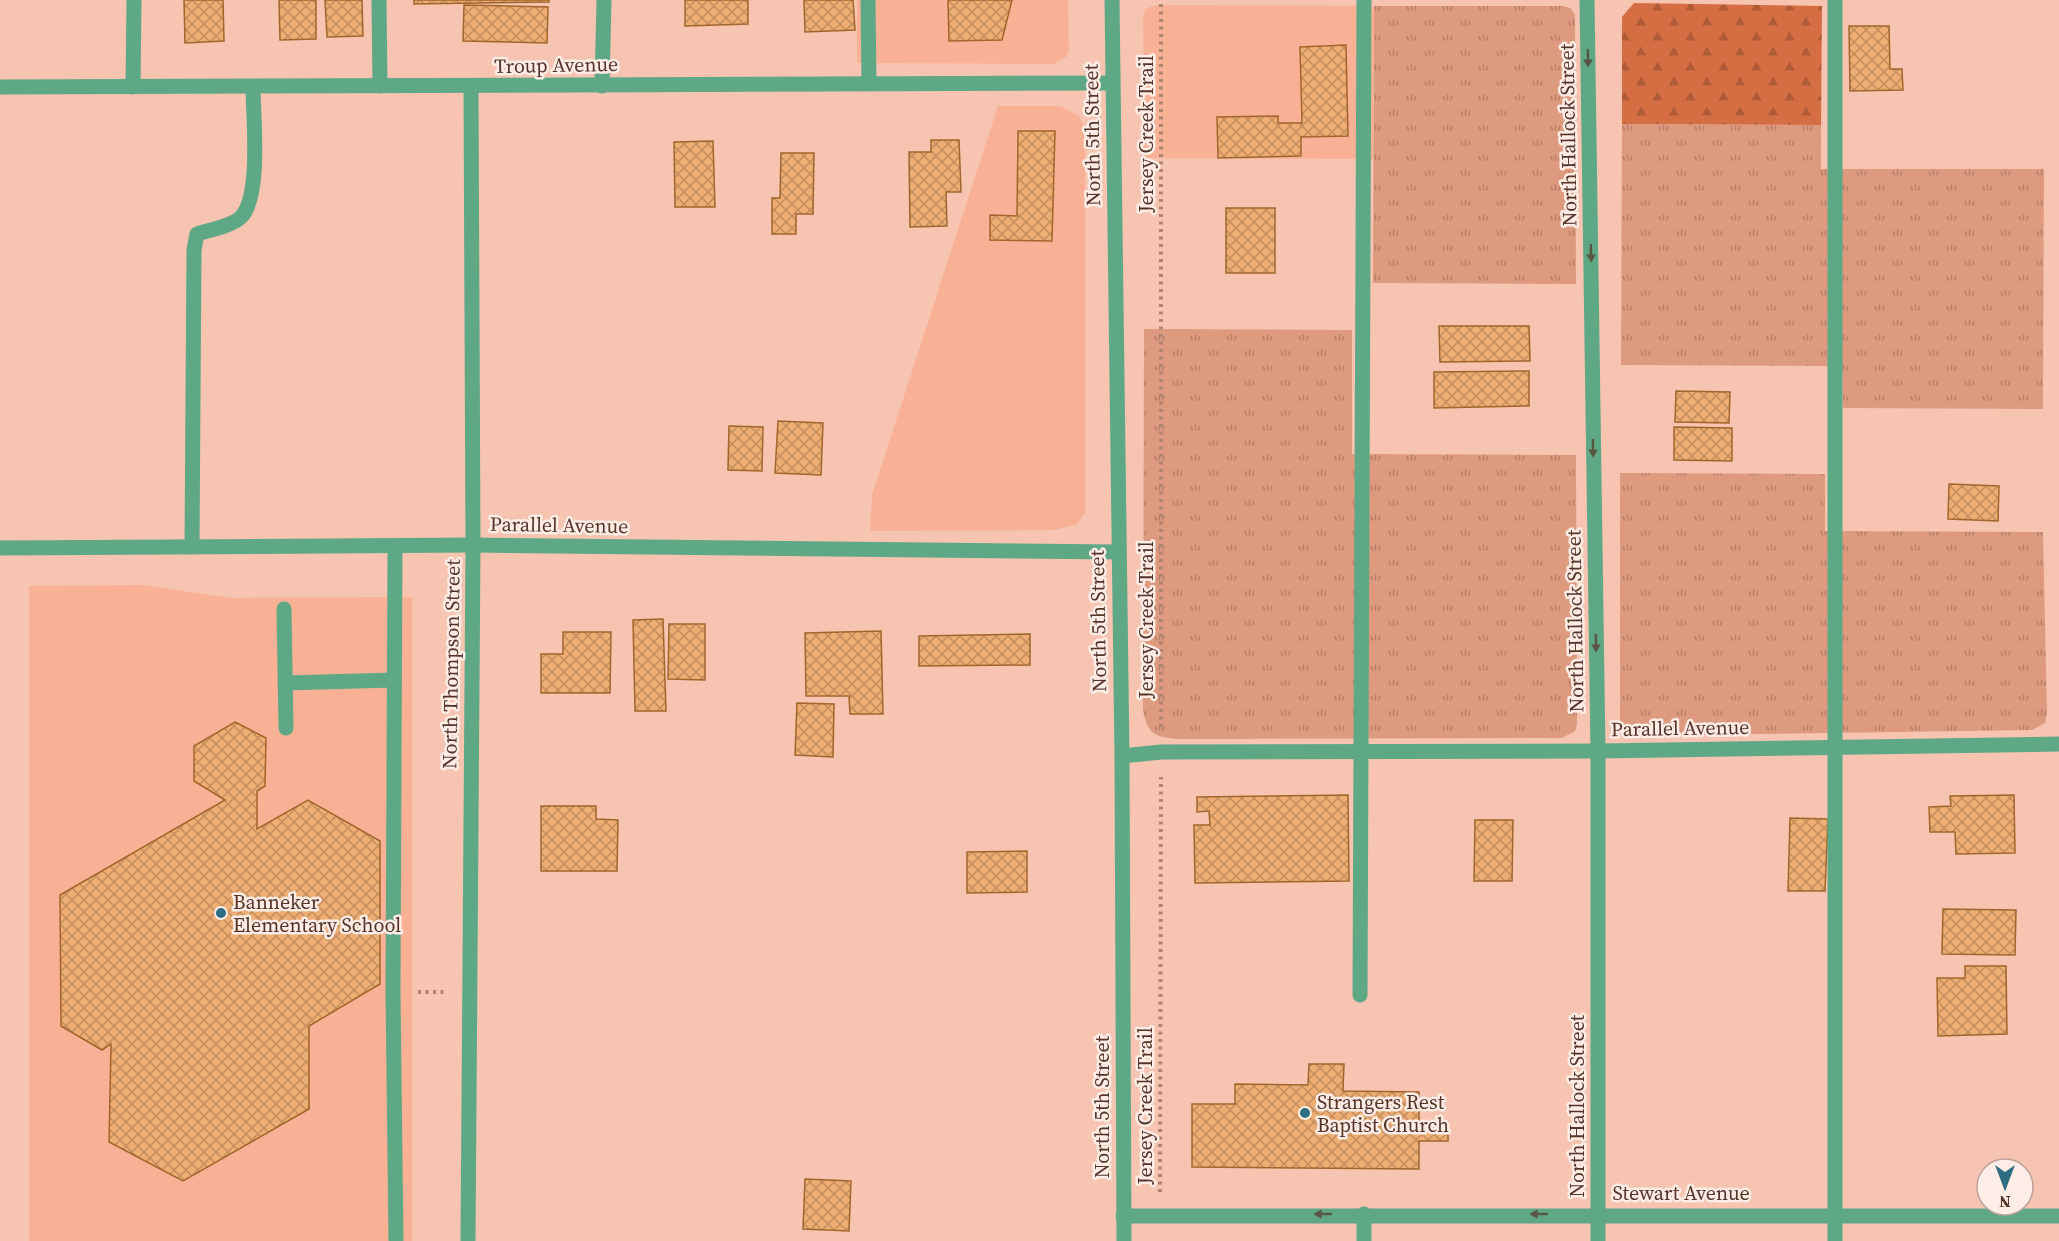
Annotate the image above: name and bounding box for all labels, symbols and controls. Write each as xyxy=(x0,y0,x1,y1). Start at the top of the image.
street label: North Hallock Street xyxy=(1552,43,1584,227)
one-way arrow xyxy=(1583,49,1593,68)
street label: Troup Avenue xyxy=(494,50,618,80)
street label: Jersey Creek Trail xyxy=(1132,55,1160,214)
street label: North 5th Street xyxy=(1077,63,1107,206)
one-way arrow xyxy=(1586,244,1595,263)
one-way arrow xyxy=(1588,439,1598,458)
street label: Parallel Avenue xyxy=(490,510,628,540)
street label: North Hallock Street xyxy=(1559,529,1591,713)
street label: Jersey Creek Trail xyxy=(1132,541,1160,700)
street label: North 5th Street xyxy=(1083,549,1113,692)
street label: North Thompson Street xyxy=(435,558,467,769)
one-way arrow xyxy=(1591,634,1601,653)
street label: Parallel Avenue xyxy=(1611,713,1749,743)
place label: Banneker Elementary School xyxy=(233,888,401,939)
marker: Banneker Elementary School xyxy=(214,906,228,920)
street label: North Hallock Street xyxy=(1563,1014,1591,1197)
street label: Jersey Creek Trail xyxy=(1131,1027,1159,1186)
street label: North 5th Street xyxy=(1088,1035,1116,1178)
place label: Strangers Rest Baptist Church xyxy=(1317,1088,1449,1139)
marker: Strangers Rest Baptist Church xyxy=(1298,1106,1312,1120)
north arrow xyxy=(1975,1157,2035,1217)
street label: Stewart Avenue xyxy=(1612,1179,1750,1207)
text: N xyxy=(1999,1191,2011,1213)
one-way arrow xyxy=(1314,1209,1333,1219)
one-way arrow xyxy=(1530,1209,1549,1219)

